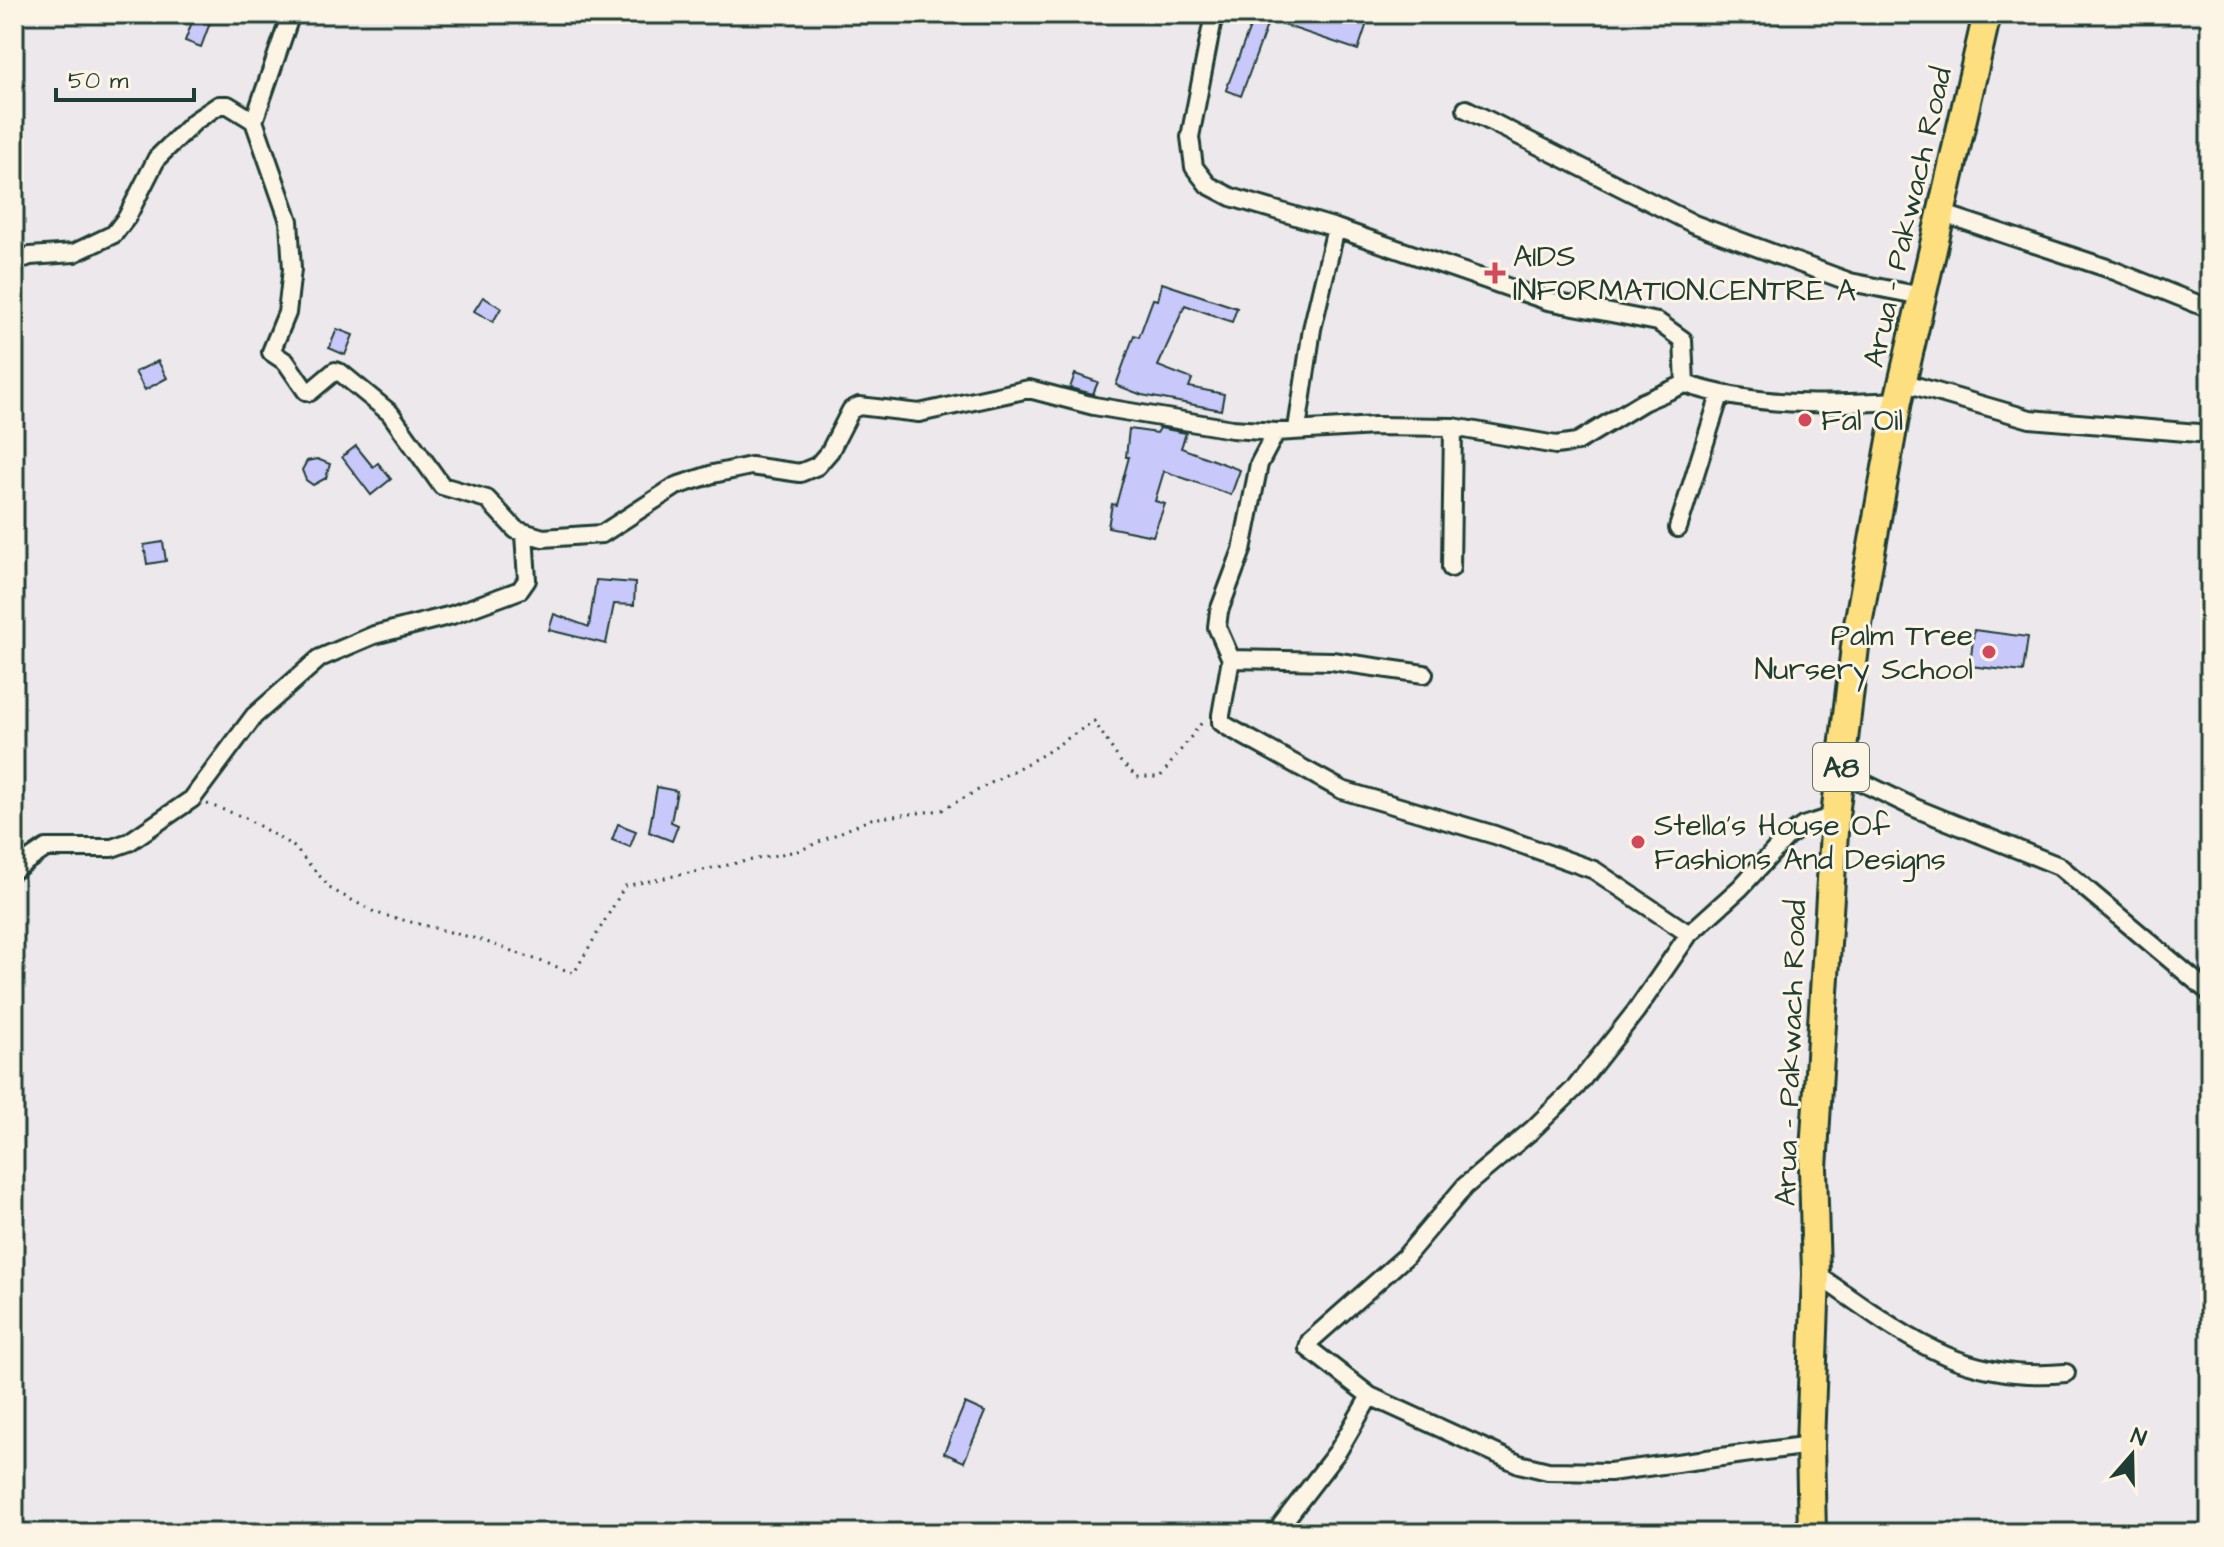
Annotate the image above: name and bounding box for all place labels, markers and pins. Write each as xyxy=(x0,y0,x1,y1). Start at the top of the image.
place label: AIDS INFORMATION.CENTRE A xyxy=(1513,236,1856,312)
marker: AIDS INFORMATION.CENTRE A xyxy=(1484,262,1506,284)
place label: Fal Oil xyxy=(1821,400,1903,442)
marker: Fal Oil xyxy=(1796,411,1814,429)
place label: Palm Tree Nursery School xyxy=(1755,615,1973,692)
marker: Palm Tree Nursery School xyxy=(1980,643,1998,661)
place label: Stella's House Of Fashions And Designs xyxy=(1654,805,1946,882)
marker: Stella's House Of Fashions And Designs xyxy=(1629,833,1647,851)

